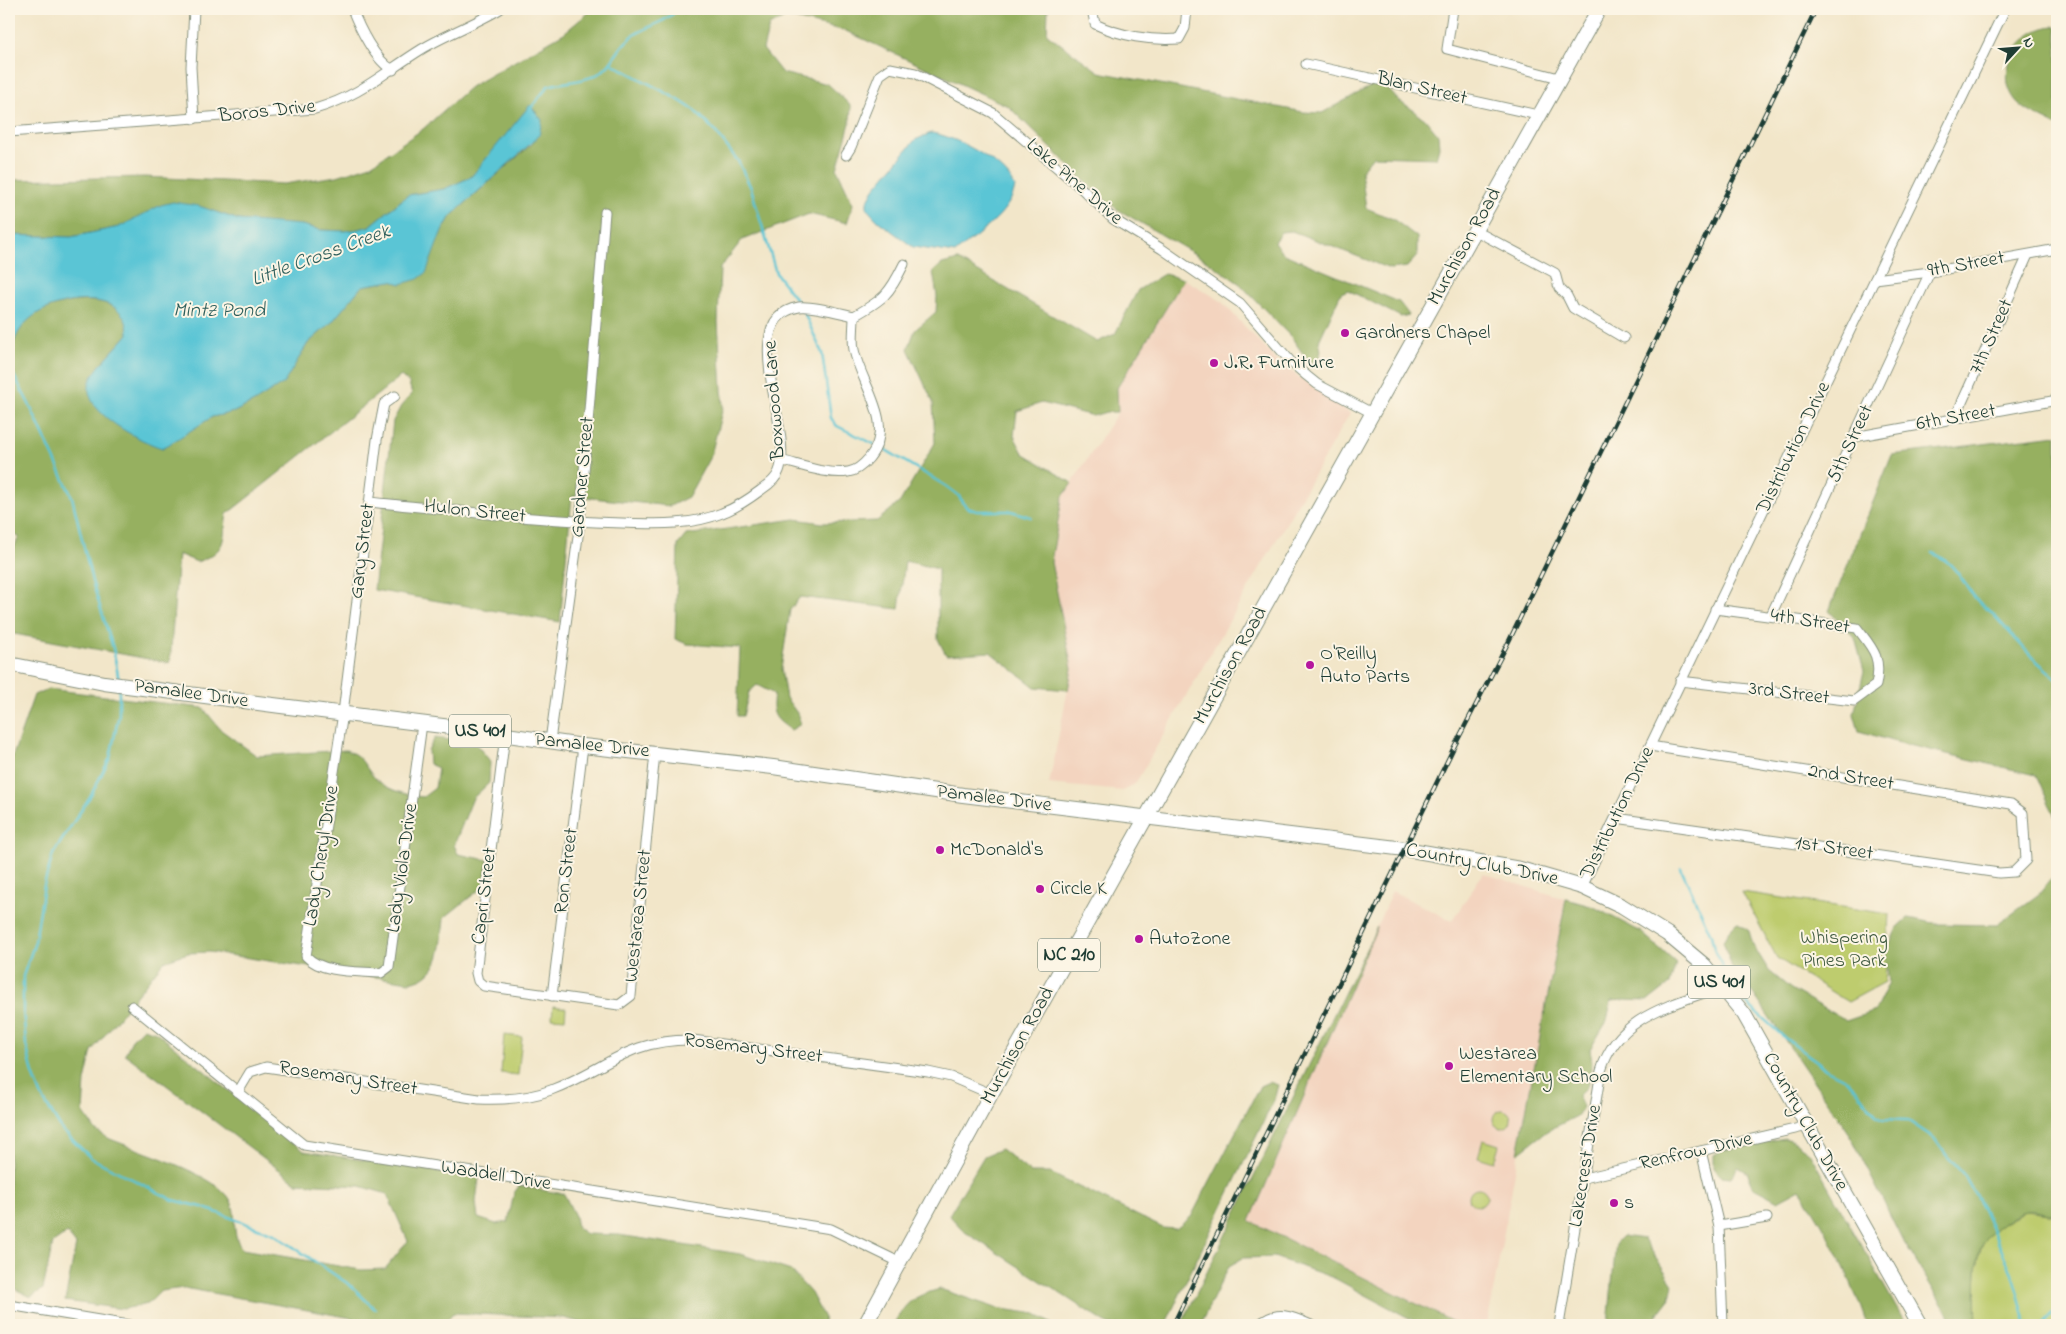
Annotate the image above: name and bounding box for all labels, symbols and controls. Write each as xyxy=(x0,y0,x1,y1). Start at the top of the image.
north arrow xyxy=(1994,22,2044,72)
text: N xyxy=(2017,34,2040,52)
street label: Blan Street xyxy=(1373,64,1470,114)
street label: Boros Drive xyxy=(216,92,317,132)
street label: Lake Pine Drive xyxy=(1019,132,1129,232)
street label: Murchison Road xyxy=(1421,183,1509,311)
water label: Little Cross Creek xyxy=(248,217,395,295)
street label: 9th Street xyxy=(1925,244,2007,286)
street label: 7th Street xyxy=(1963,294,2022,379)
water label: Mintz Pond xyxy=(173,296,266,326)
place label: Gardners Chapel xyxy=(1355,319,1490,348)
marker: Gardners Chapel xyxy=(1339,327,1351,339)
street label: Boxwood Lane xyxy=(756,339,794,462)
place label: J.R. Furniture xyxy=(1224,349,1334,378)
marker: J.R. Furniture xyxy=(1208,357,1220,369)
street label: Distribution Drive xyxy=(1749,377,1839,520)
street label: 6th Street xyxy=(1914,397,1998,439)
street label: 5th Street xyxy=(1820,400,1882,488)
street label: Gardner Street xyxy=(563,415,603,539)
street label: Hulon Street xyxy=(423,492,528,532)
street label: Gary Street xyxy=(343,501,383,600)
street label: 4th Street xyxy=(1768,601,1852,643)
street label: Murchison Road xyxy=(1187,602,1275,730)
place label: O'Reilly Auto Parts xyxy=(1320,640,1410,692)
marker: O'Reilly Auto Parts xyxy=(1304,659,1316,671)
street label: Pamalee Drive xyxy=(132,672,250,716)
street label: 3rd Street xyxy=(1747,675,1831,713)
road number: US 401 xyxy=(449,714,511,748)
street label: Pamalee Drive xyxy=(533,726,651,766)
street label: Distribution Drive xyxy=(1573,742,1663,885)
street label: 2nd Street xyxy=(1806,757,1896,799)
street label: Pamalee Drive xyxy=(935,778,1053,820)
street label: Lady Cheryl Drive xyxy=(297,783,347,929)
street label: Lady Viola Drive xyxy=(380,801,426,935)
street label: Ron Street xyxy=(547,826,587,916)
street label: 1st Street xyxy=(1793,829,1875,869)
place label: McDonald's xyxy=(950,836,1044,865)
street label: Country Club Drive xyxy=(1403,836,1561,894)
marker: McDonald's xyxy=(934,844,946,856)
street label: Capri Street xyxy=(465,845,505,946)
street label: Westarea Street xyxy=(618,848,660,984)
place label: Circle K xyxy=(1050,875,1107,904)
marker: Circle K xyxy=(1034,883,1046,895)
park label: Whispering Pines Park xyxy=(1800,924,1888,976)
place label: AutoZone xyxy=(1149,925,1230,954)
marker: AutoZone xyxy=(1133,933,1145,945)
road number: NC 210 xyxy=(1038,938,1100,972)
road number: US 401 xyxy=(1688,966,1750,999)
street label: Murchison Road xyxy=(974,982,1062,1110)
street label: Rosemary Street xyxy=(682,1026,824,1072)
place label: Westarea Elementary School xyxy=(1459,1040,1612,1092)
street label: Country Club Drive xyxy=(1755,1047,1855,1197)
street label: Rosemary Street xyxy=(277,1054,420,1104)
marker: Westarea Elementary School xyxy=(1443,1060,1455,1072)
street label: Lakecrest Drive xyxy=(1562,1103,1610,1229)
street label: Renfrow Drive xyxy=(1637,1125,1755,1179)
street label: Waddell Drive xyxy=(439,1153,553,1199)
place label: s xyxy=(1624,1189,1634,1218)
marker: s xyxy=(1608,1197,1620,1209)

